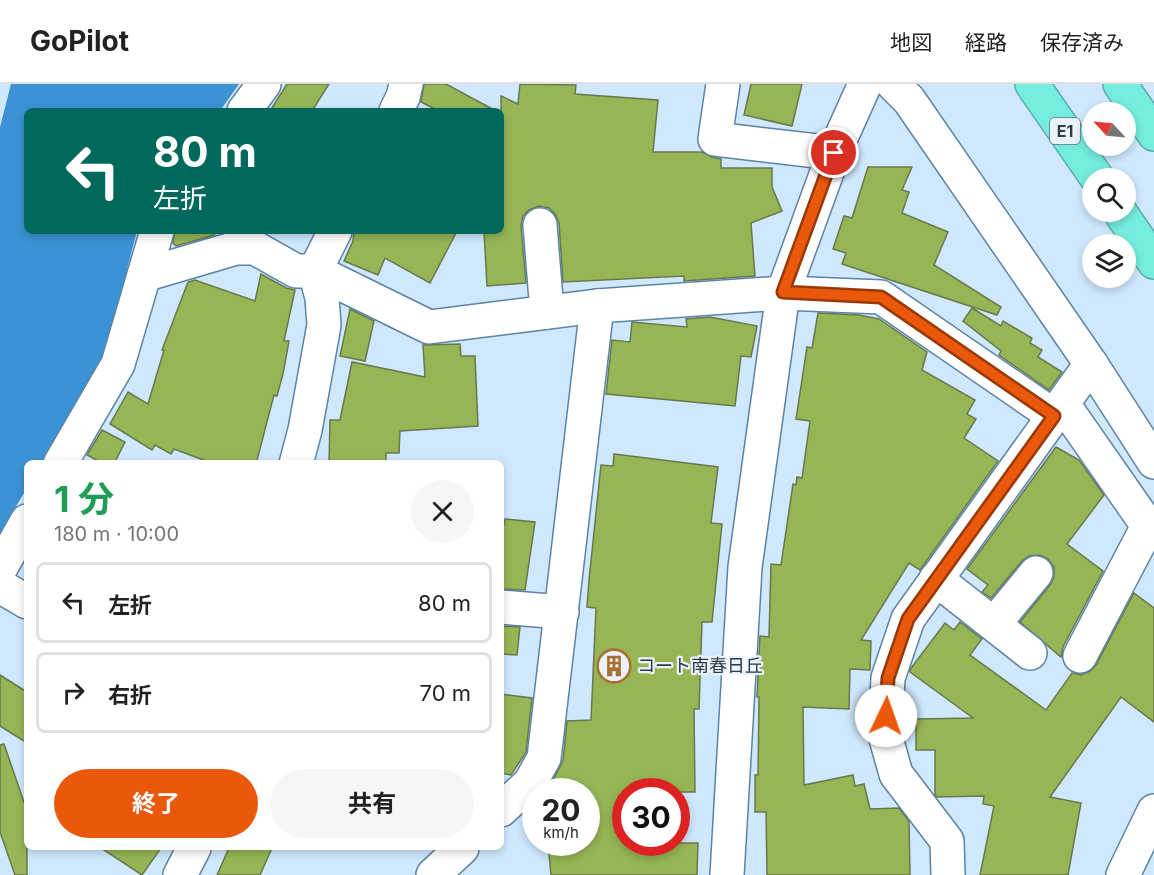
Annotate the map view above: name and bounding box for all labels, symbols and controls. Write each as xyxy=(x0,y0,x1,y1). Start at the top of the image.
text: GoPilot xyxy=(30,24,129,58)
text: 地図 xyxy=(890,30,932,55)
text: 経路 xyxy=(965,30,1007,55)
text: 保存済み xyxy=(1040,30,1124,55)
north arrow xyxy=(1082,102,1136,156)
map controls xyxy=(1082,102,1136,288)
road number: E1 xyxy=(1050,118,1080,144)
text: 80 m xyxy=(153,126,257,177)
pin xyxy=(808,127,859,178)
icon: left xyxy=(54,132,132,210)
icon: arrive xyxy=(817,136,850,169)
button: search xyxy=(1082,168,1136,222)
text: 左折 xyxy=(153,182,207,215)
button: layers xyxy=(1082,234,1136,288)
text: 1 分 xyxy=(54,477,114,521)
button: close xyxy=(411,480,474,543)
text: 180 m · 10:00 xyxy=(54,522,179,546)
icon: left xyxy=(57,586,90,619)
text: 80 m xyxy=(418,590,471,616)
text: 左折 xyxy=(108,592,152,618)
building icon: コート南春日丘 xyxy=(596,648,632,684)
place label: コート南春日丘 xyxy=(637,655,763,676)
icon: right xyxy=(57,676,90,709)
text: 70 m xyxy=(420,680,471,706)
text: 右折 xyxy=(108,682,152,708)
position arrow xyxy=(854,684,918,748)
button: 終了 xyxy=(54,769,258,838)
button: 共有 xyxy=(270,769,474,838)
speed limit sign: 30 xyxy=(612,778,690,856)
text: 20 xyxy=(541,792,581,828)
text: km/h xyxy=(543,823,579,842)

